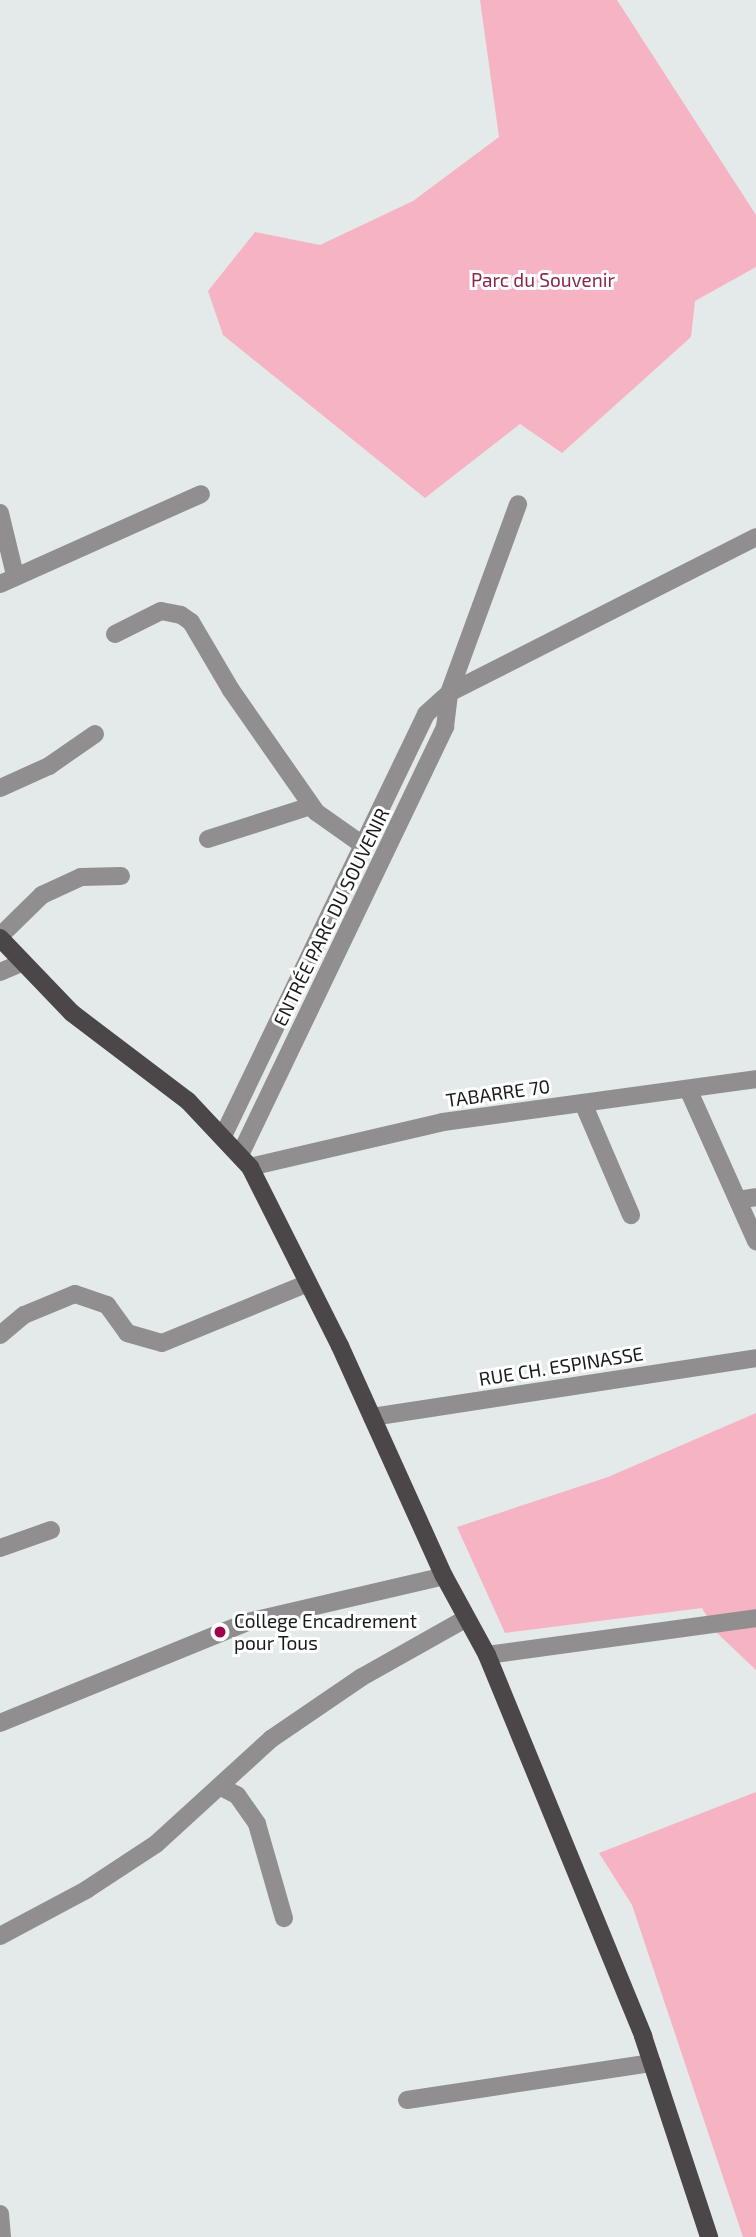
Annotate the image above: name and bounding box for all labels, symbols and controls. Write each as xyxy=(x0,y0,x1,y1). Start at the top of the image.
park label: Parc du Souvenir xyxy=(471,269,615,291)
street label: ENTRÉE PARC DU SOUVENIR xyxy=(268,804,394,1030)
street label: TABARRE 70 xyxy=(444,1074,552,1112)
street label: RUE CH. ESPINASSE xyxy=(477,1342,645,1390)
place label: College Encadrement pour Tous xyxy=(234,1610,417,1654)
marker: College Encadrement pour Tous xyxy=(212,1624,228,1640)

